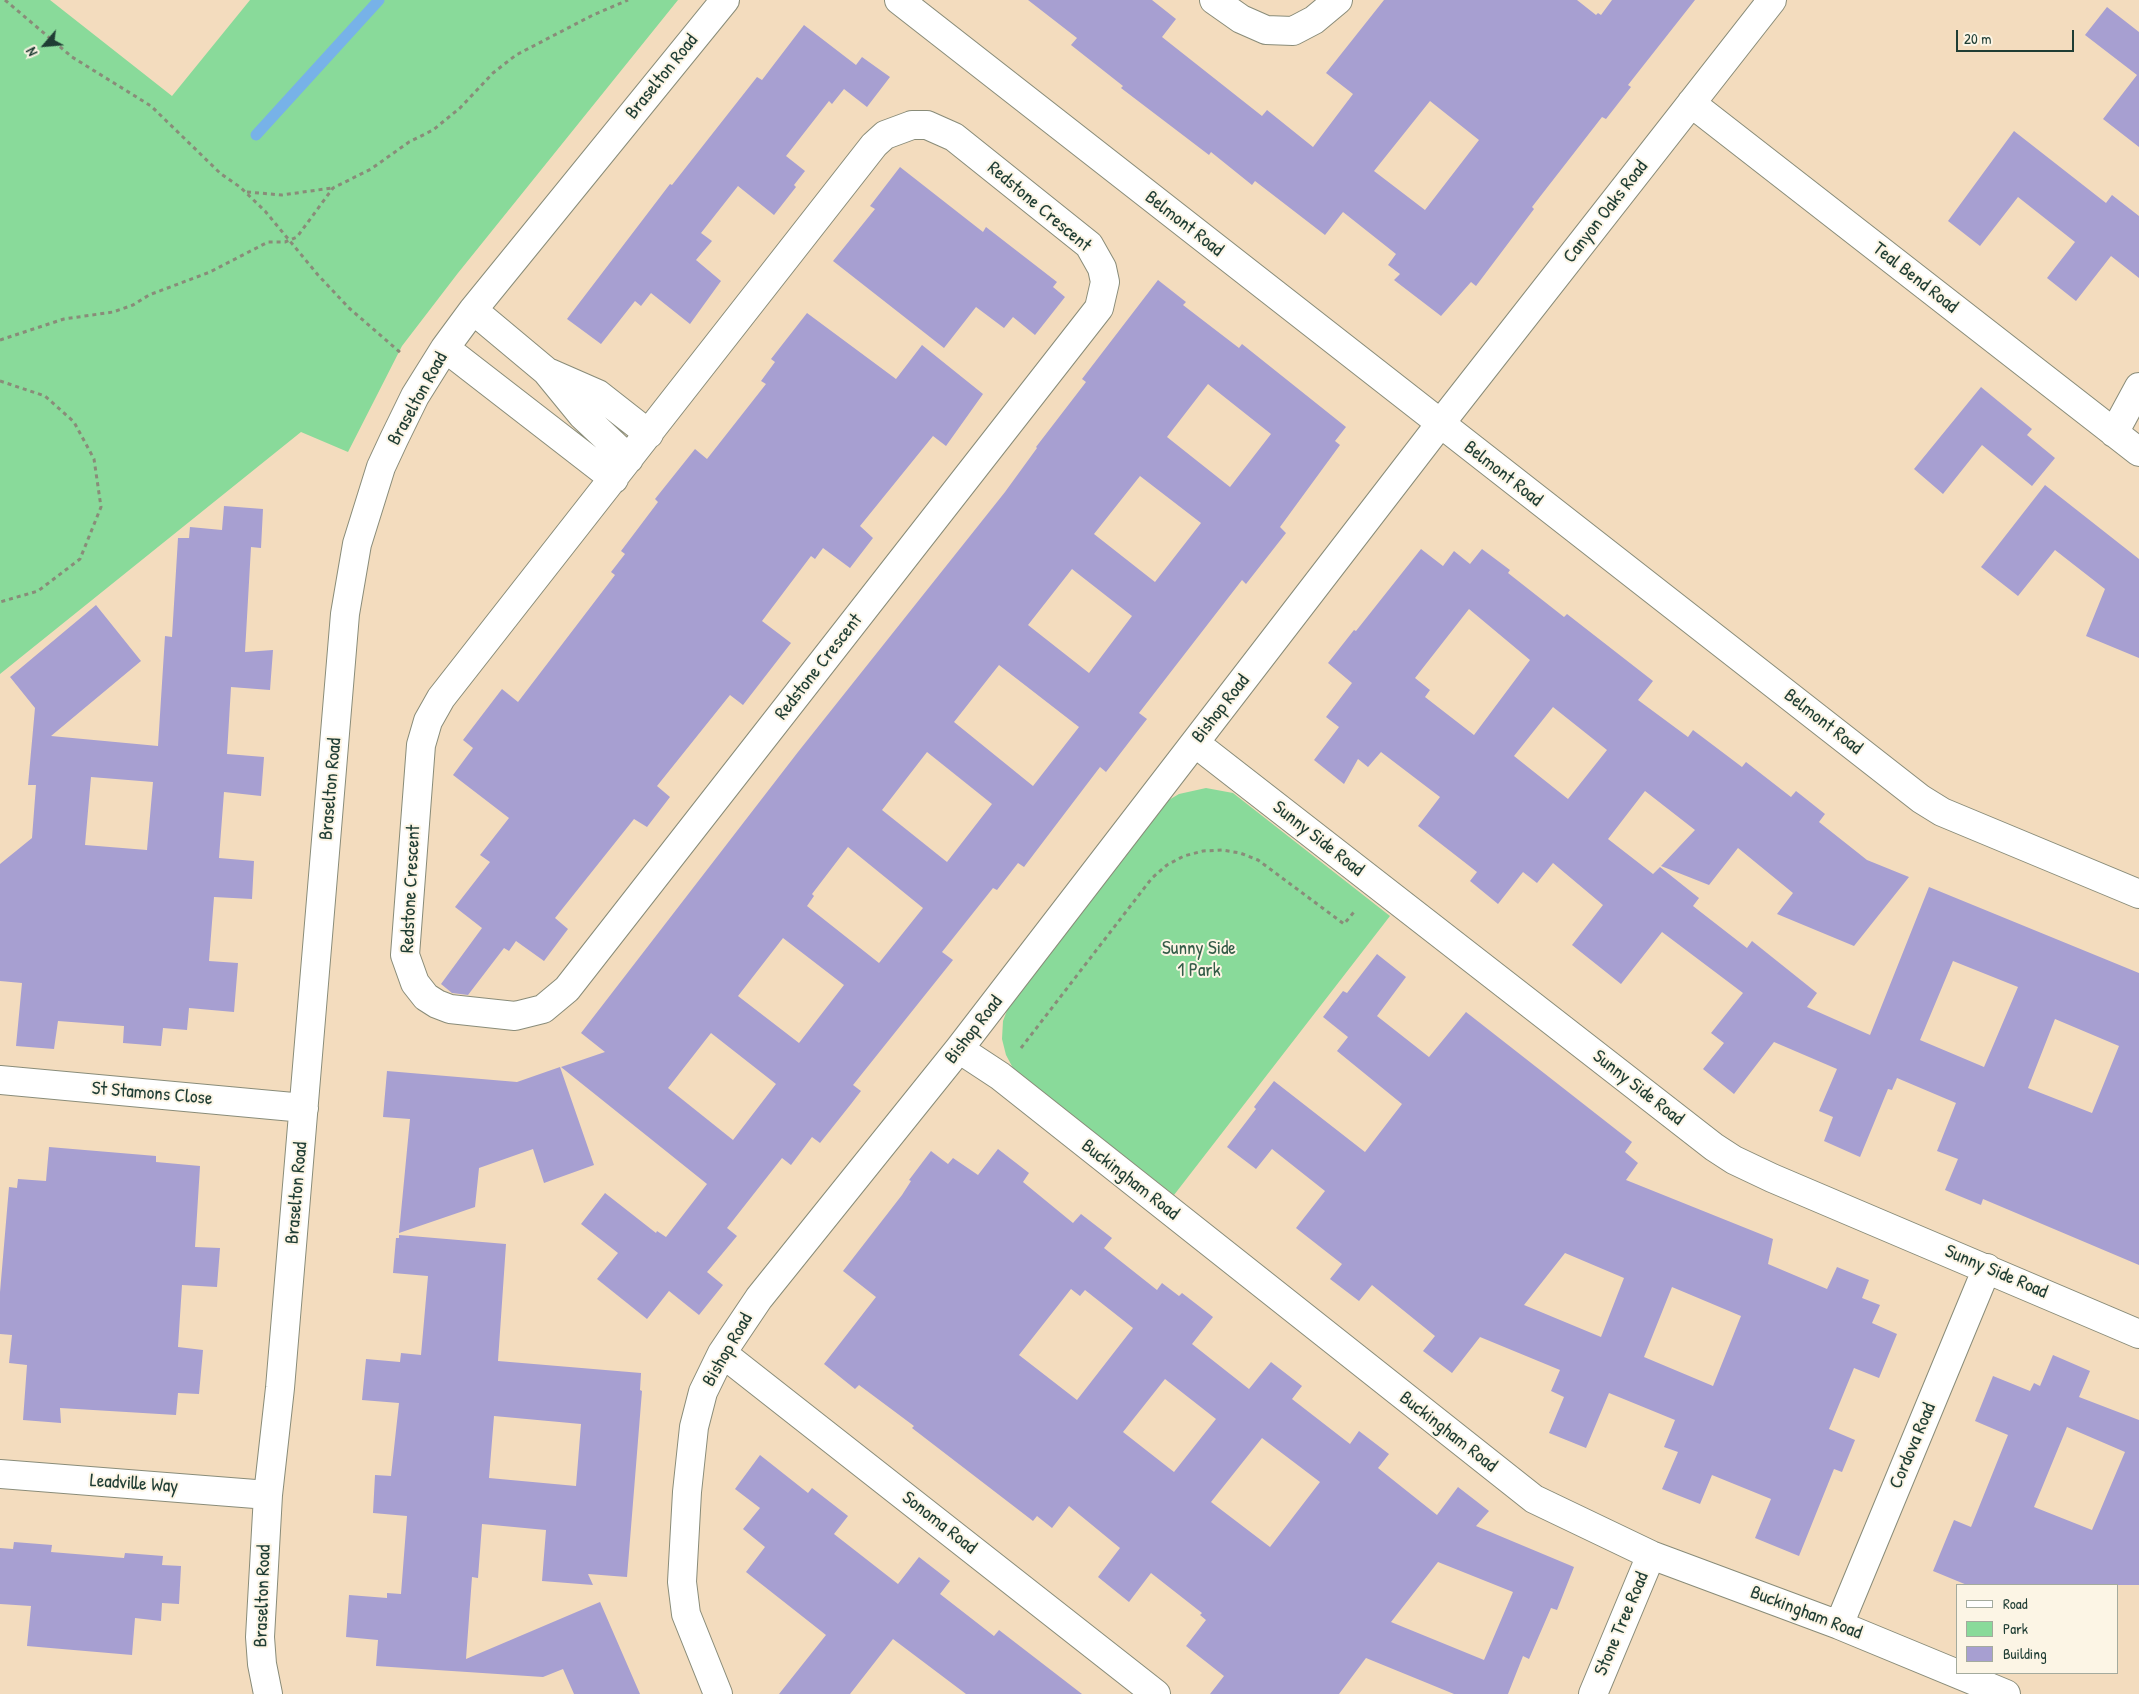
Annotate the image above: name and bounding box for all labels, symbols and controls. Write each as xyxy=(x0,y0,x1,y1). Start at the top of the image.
north arrow xyxy=(20,20,70,70)
scale bar xyxy=(1959,20,2076,52)
text: 20 m xyxy=(1964,28,1991,49)
street label: Braselton Road xyxy=(621,30,703,124)
text: N xyxy=(21,44,41,60)
street label: Canyon Oaks Road xyxy=(1559,156,1653,268)
street label: Redstone Crescent xyxy=(983,157,1095,257)
street label: Belmont Road xyxy=(1140,186,1228,262)
street label: Teal Bend Road xyxy=(1868,238,1962,318)
street label: Braselton Road xyxy=(383,349,453,449)
street label: Belmont Road xyxy=(1459,436,1547,512)
street label: Redstone Crescent xyxy=(771,609,867,725)
street label: Bishop Road xyxy=(1187,670,1255,748)
street label: Belmont Road xyxy=(1779,684,1867,760)
street label: Braselton Road xyxy=(315,737,347,841)
street label: Sunny Side Road xyxy=(1268,796,1368,882)
street label: Redstone Crescent xyxy=(396,824,426,954)
park label: Sunny Side 1 Park xyxy=(1162,938,1236,982)
street label: Bishop Road xyxy=(940,991,1008,1069)
street label: Sunny Side Road xyxy=(1588,1045,1688,1131)
street label: St Stamons Close xyxy=(91,1077,213,1111)
street label: Buckingham Road xyxy=(1077,1135,1183,1225)
street label: Braselton Road xyxy=(281,1141,313,1245)
street label: Sunny Side Road xyxy=(1941,1240,2051,1304)
street label: Bishop Road xyxy=(698,1309,758,1391)
street label: Buckingham Road xyxy=(1395,1387,1501,1477)
street label: Cordova Road xyxy=(1885,1400,1941,1492)
street label: Leadville Way xyxy=(89,1470,179,1498)
street label: Sonoma Road xyxy=(897,1487,981,1559)
street label: Braselton Road xyxy=(250,1544,276,1648)
street label: Stone Tree Road xyxy=(1590,1569,1654,1679)
street label: Buckingham Road xyxy=(1747,1581,1865,1645)
legend xyxy=(1956,1584,2119,1674)
text: Road xyxy=(2003,1593,2028,1614)
text: Park xyxy=(2003,1618,2028,1639)
text: Building xyxy=(2003,1643,2047,1664)

